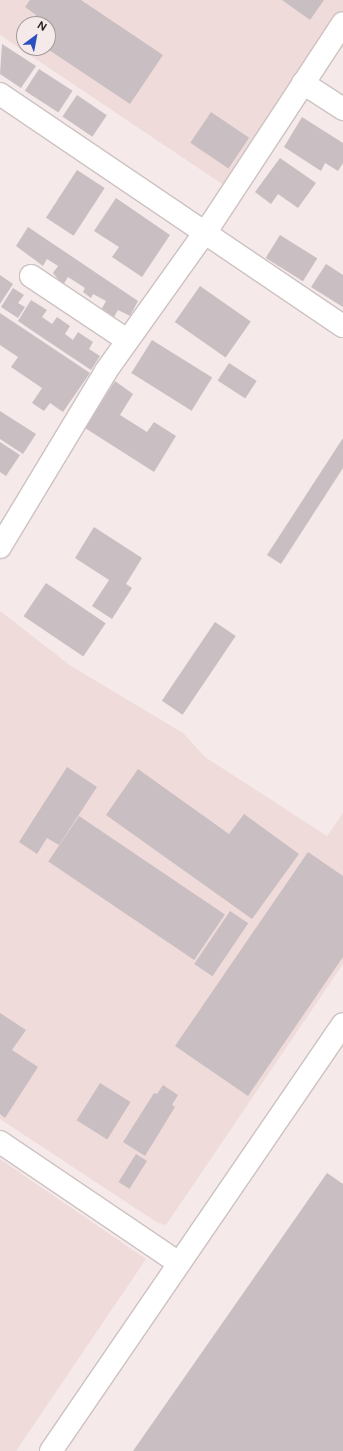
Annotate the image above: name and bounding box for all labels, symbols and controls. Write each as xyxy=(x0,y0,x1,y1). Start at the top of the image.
north arrow xyxy=(16,16,56,56)
text: N xyxy=(35,18,49,34)

